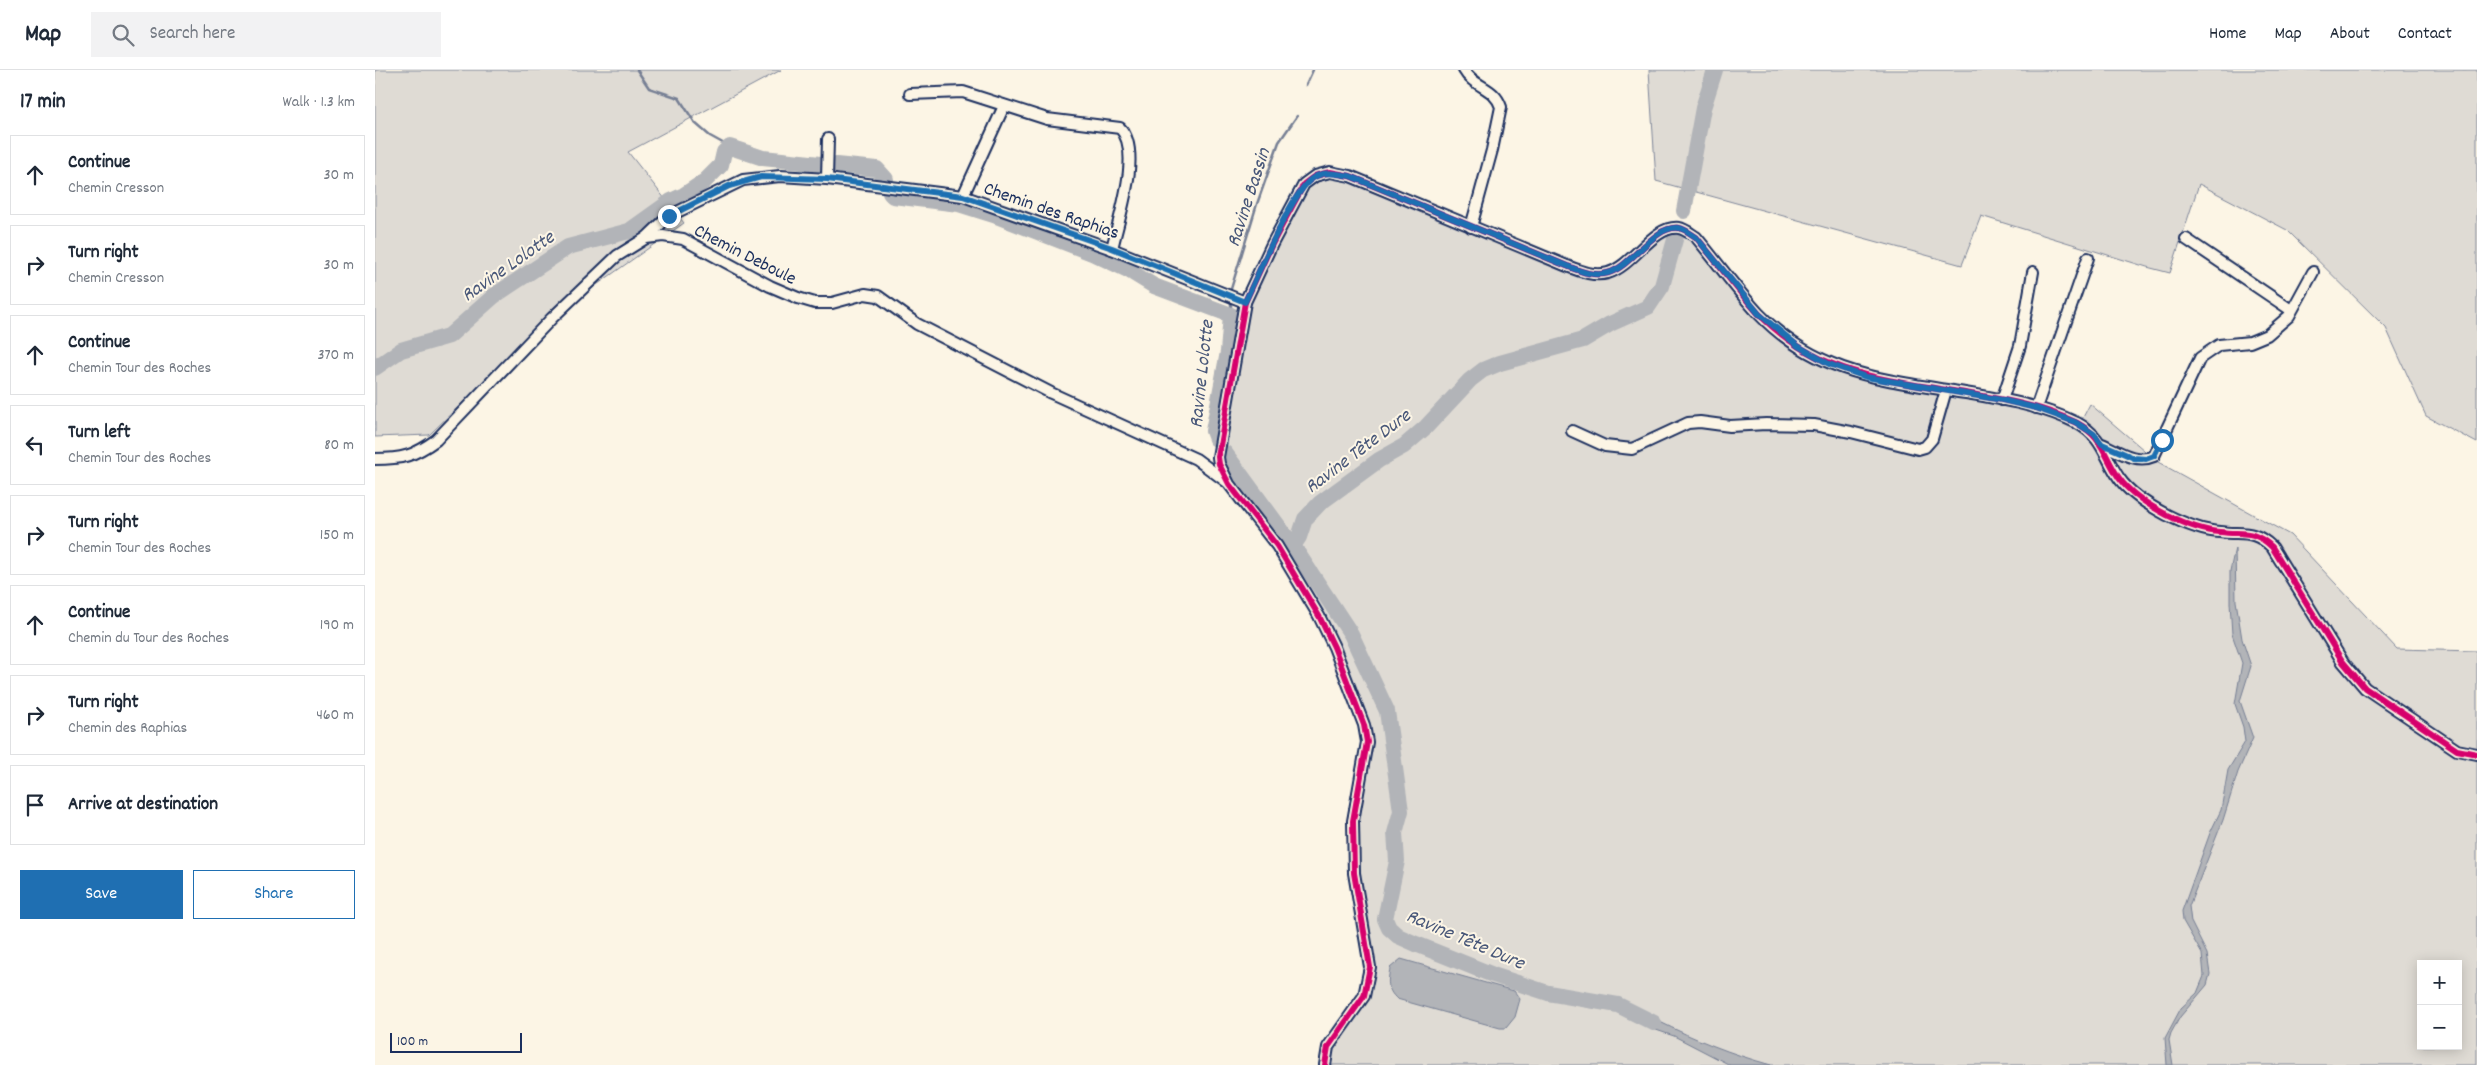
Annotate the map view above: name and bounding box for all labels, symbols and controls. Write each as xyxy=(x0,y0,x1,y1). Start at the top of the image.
search box xyxy=(91,12,441,57)
text: Map xyxy=(25,18,61,52)
icon: search xyxy=(109,21,137,49)
text: Search here xyxy=(149,21,235,48)
text: Home xyxy=(2209,22,2246,47)
text: Map xyxy=(2274,22,2302,47)
text: About xyxy=(2330,22,2370,47)
text: Contact xyxy=(2398,22,2452,47)
text: 17 min xyxy=(20,88,65,118)
text: Walk · 1.3 km xyxy=(282,91,355,114)
water label: Ravine Bassin xyxy=(1221,144,1279,251)
text: Continue xyxy=(68,150,130,177)
icon: ahead xyxy=(21,161,49,189)
text: 30 m xyxy=(324,164,354,187)
street label: Chemin des Raphias xyxy=(979,176,1122,248)
text: Chemin Cresson xyxy=(68,177,164,200)
route end xyxy=(658,205,681,228)
street label: Chemin Deboule xyxy=(688,219,800,294)
water label: Ravine Lolotte xyxy=(456,224,562,310)
text: Turn right xyxy=(68,240,139,267)
icon: right xyxy=(21,251,49,279)
text: 30 m xyxy=(324,254,354,277)
text: Chemin Cresson xyxy=(68,267,164,290)
water label: Ravine Lolotte xyxy=(1183,318,1223,430)
text: Continue xyxy=(68,330,130,357)
icon: ahead xyxy=(21,341,49,369)
text: 370 m xyxy=(317,344,354,367)
text: Chemin Tour des Roches xyxy=(68,357,211,380)
water label: Ravine Tête Dure xyxy=(1300,402,1419,502)
text: Turn left xyxy=(68,420,131,447)
route start xyxy=(2151,429,2174,452)
icon: left xyxy=(21,431,49,459)
text: 80 m xyxy=(324,434,354,457)
text: Chemin Tour des Roches xyxy=(68,447,211,470)
text: Turn right xyxy=(68,510,139,537)
icon: right xyxy=(21,521,49,549)
text: 150 m xyxy=(320,524,354,547)
text: Chemin Tour des Roches xyxy=(68,537,211,560)
text: Continue xyxy=(68,600,130,627)
icon: ahead xyxy=(21,611,49,639)
text: 190 m xyxy=(320,614,354,637)
text: Chemin du Tour des Roches xyxy=(68,627,229,650)
text: Turn right xyxy=(68,690,139,717)
icon: right xyxy=(21,701,49,729)
text: 460 m xyxy=(316,704,354,727)
text: Chemin des Raphias xyxy=(68,717,187,740)
icon: arrive xyxy=(21,791,49,819)
text: Arrive at destination xyxy=(68,792,218,819)
button: Save xyxy=(20,870,183,919)
button: Share xyxy=(193,870,355,919)
water label: Ravine Tête Dure xyxy=(1401,903,1530,979)
map controls xyxy=(2417,960,2462,1050)
button: + xyxy=(2417,960,2462,1005)
button: − xyxy=(2417,1005,2462,1050)
scale bar xyxy=(390,1030,523,1053)
text: 100 m xyxy=(397,1032,428,1052)

